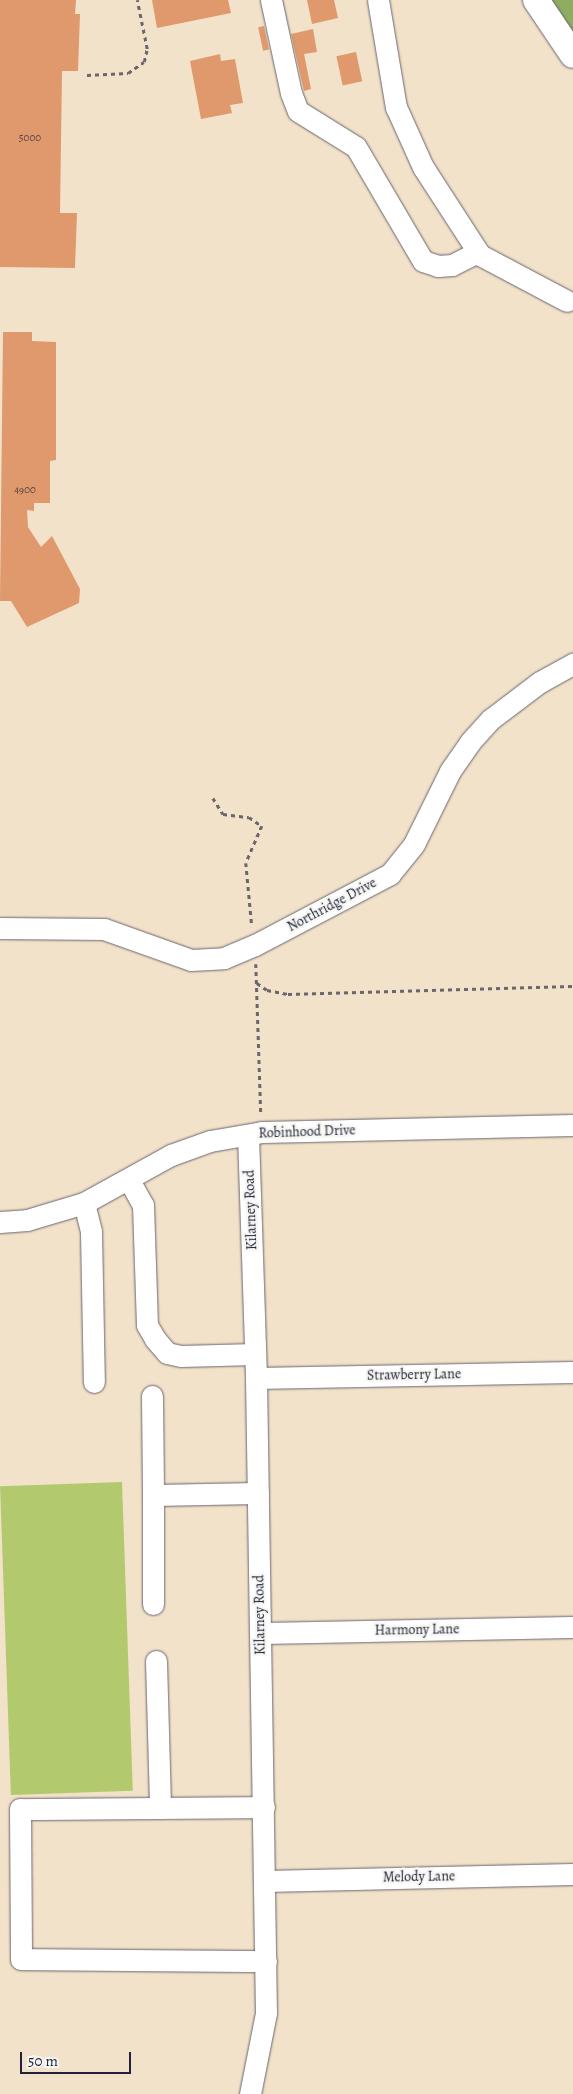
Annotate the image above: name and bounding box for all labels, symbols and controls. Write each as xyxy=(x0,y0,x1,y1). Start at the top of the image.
house number: 5000 xyxy=(19,131,41,145)
house number: 4900 xyxy=(14,483,36,497)
street label: Northridge Drive xyxy=(285,874,379,936)
street label: Robinhood Drive xyxy=(258,1122,356,1142)
street label: Kilarney Road xyxy=(241,1170,261,1250)
street label: Strawberry Lane xyxy=(367,1366,461,1384)
street label: Kilarney Road xyxy=(251,1575,269,1655)
street label: Harmony Lane xyxy=(374,1621,460,1639)
street label: Melody Lane xyxy=(383,1868,455,1886)
scale bar xyxy=(22,2042,134,2074)
text: 50 m xyxy=(28,2051,58,2071)

